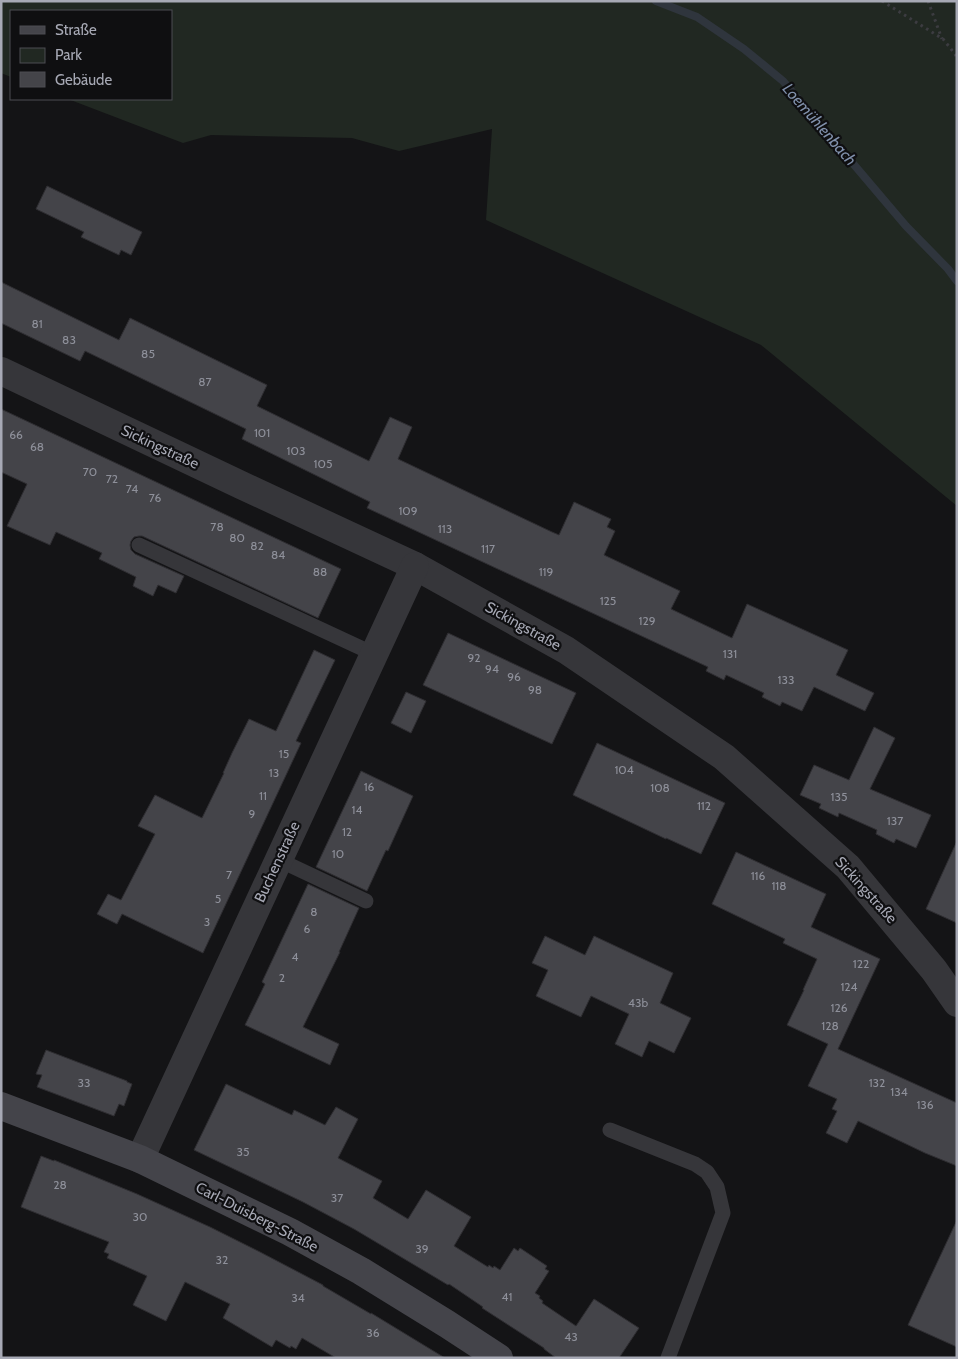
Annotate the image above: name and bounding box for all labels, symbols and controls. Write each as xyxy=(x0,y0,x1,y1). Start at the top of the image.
legend xyxy=(10,10,172,100)
text: Straße xyxy=(55,21,97,39)
text: Park xyxy=(55,46,82,64)
text: Gebäude xyxy=(55,71,112,89)
water label: Loemühlenbach xyxy=(779,79,860,169)
house number: 81 xyxy=(31,316,43,331)
house number: 83 xyxy=(62,332,76,347)
house number: 85 xyxy=(141,346,155,361)
house number: 87 xyxy=(198,374,212,389)
street label: Sickingstraße xyxy=(118,421,202,473)
house number: 101 xyxy=(254,425,270,440)
house number: 66 xyxy=(9,427,23,442)
house number: 68 xyxy=(30,439,44,454)
house number: 103 xyxy=(287,443,305,458)
house number: 105 xyxy=(314,456,332,471)
house number: 70 xyxy=(83,464,97,479)
house number: 72 xyxy=(106,471,118,486)
house number: 74 xyxy=(126,481,138,496)
house number: 76 xyxy=(149,490,161,505)
house number: 109 xyxy=(398,503,418,518)
house number: 78 xyxy=(210,519,224,534)
house number: 113 xyxy=(438,521,452,536)
house number: 80 xyxy=(229,530,245,545)
house number: 82 xyxy=(250,538,264,553)
house number: 117 xyxy=(481,541,495,556)
house number: 84 xyxy=(271,547,285,562)
house number: 88 xyxy=(313,564,327,579)
house number: 119 xyxy=(539,564,554,579)
house number: 125 xyxy=(600,593,616,608)
street label: Sickingstraße xyxy=(482,598,564,654)
house number: 129 xyxy=(638,613,656,628)
house number: 131 xyxy=(723,646,737,661)
house number: 92 xyxy=(467,650,481,665)
house number: 94 xyxy=(485,661,499,676)
house number: 96 xyxy=(507,669,521,684)
house number: 133 xyxy=(778,672,794,687)
house number: 98 xyxy=(528,682,542,697)
house number: 15 xyxy=(279,746,289,761)
house number: 104 xyxy=(614,762,634,777)
house number: 13 xyxy=(269,765,279,780)
house number: 16 xyxy=(364,779,375,794)
house number: 108 xyxy=(650,780,670,795)
house number: 11 xyxy=(259,788,267,803)
house number: 135 xyxy=(831,789,847,804)
house number: 112 xyxy=(697,798,711,813)
house number: 14 xyxy=(352,802,362,817)
house number: 9 xyxy=(249,806,256,821)
house number: 137 xyxy=(887,813,903,828)
street label: Buchenstraße xyxy=(250,818,304,905)
house number: 12 xyxy=(342,824,352,839)
house number: 10 xyxy=(332,846,344,861)
street label: Sickingstraße xyxy=(831,853,901,927)
house number: 7 xyxy=(226,867,232,882)
house number: 116 xyxy=(751,868,766,883)
house number: 118 xyxy=(771,878,787,893)
house number: 5 xyxy=(215,891,221,906)
house number: 8 xyxy=(310,904,318,919)
house number: 3 xyxy=(204,914,210,929)
house number: 6 xyxy=(304,921,311,936)
house number: 4 xyxy=(292,949,299,964)
house number: 122 xyxy=(853,956,869,971)
house number: 2 xyxy=(279,970,285,985)
house number: 124 xyxy=(840,979,858,994)
house number: 43b xyxy=(628,995,648,1010)
house number: 126 xyxy=(830,1000,848,1015)
house number: 128 xyxy=(821,1018,839,1033)
house number: 33 xyxy=(78,1075,90,1090)
house number: 132 xyxy=(869,1075,885,1090)
house number: 134 xyxy=(890,1084,908,1099)
house number: 136 xyxy=(916,1097,934,1112)
house number: 35 xyxy=(237,1144,249,1159)
house number: 28 xyxy=(53,1177,67,1192)
street label: Carl-Duisberg-Straße xyxy=(193,1178,322,1256)
house number: 37 xyxy=(331,1190,343,1205)
house number: 30 xyxy=(133,1209,147,1224)
house number: 39 xyxy=(415,1241,429,1256)
house number: 32 xyxy=(216,1252,228,1267)
house number: 41 xyxy=(502,1289,512,1304)
house number: 34 xyxy=(291,1290,305,1305)
house number: 36 xyxy=(366,1325,380,1340)
house number: 43 xyxy=(564,1329,578,1344)

